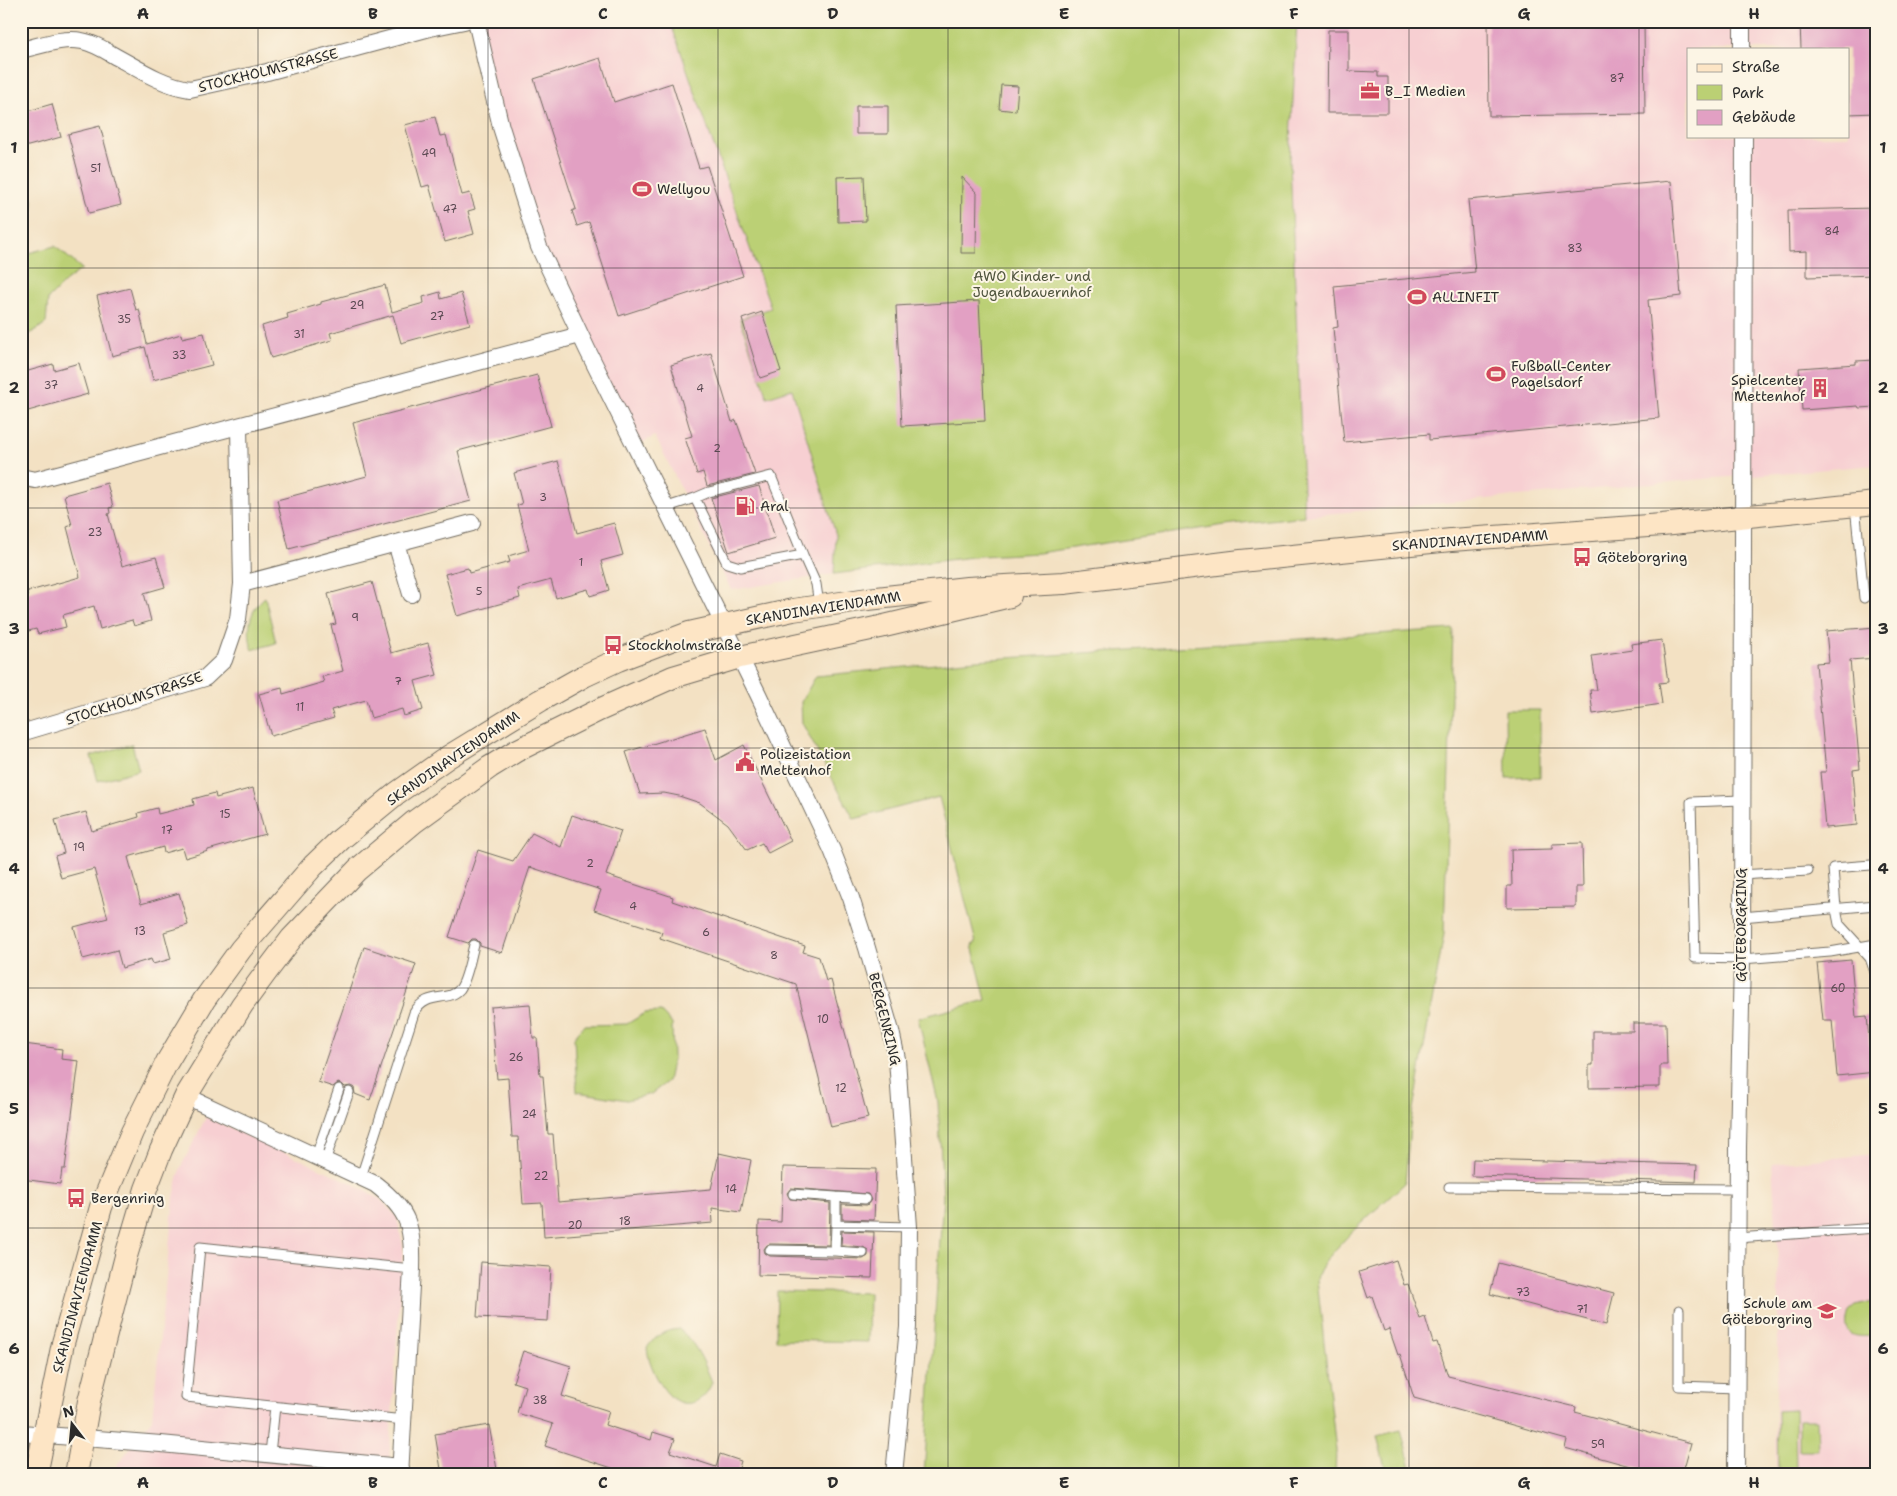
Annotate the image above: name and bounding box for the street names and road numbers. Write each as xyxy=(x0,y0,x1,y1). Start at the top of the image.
street label: STOCKHOLMSTRASSE xyxy=(196,44,340,96)
street label: SKANDINAVIENDAMM xyxy=(1391,526,1549,554)
street label: SKANDINAVIENDAMM xyxy=(744,587,902,629)
street label: STOCKHOLMSTRASSE xyxy=(63,667,205,729)
street label: SKANDINAVIENDAMM xyxy=(383,706,523,809)
street label: GÖTEBORGRING xyxy=(1732,868,1750,982)
street label: BERGENRING xyxy=(865,971,905,1068)
street label: SKANDINAVIENDAMM xyxy=(48,1218,106,1375)

